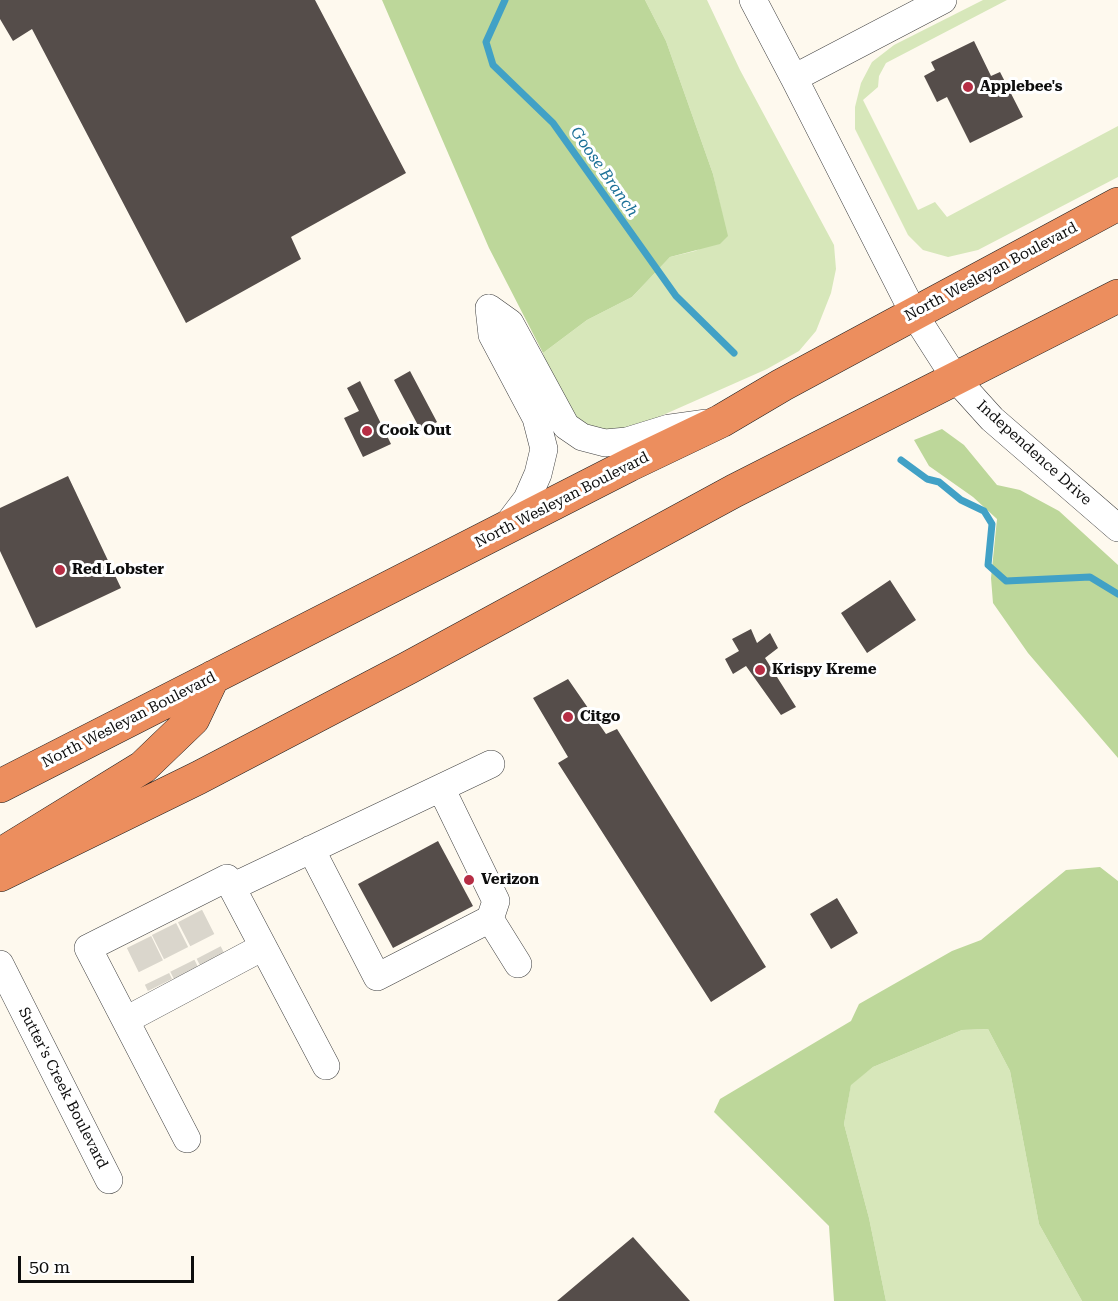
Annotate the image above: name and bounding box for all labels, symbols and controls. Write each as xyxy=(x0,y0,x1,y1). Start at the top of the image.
place label: Applebee's xyxy=(980,78,1062,96)
marker: Applebee's xyxy=(961,80,975,94)
water label: Goose Branch xyxy=(566,123,642,221)
street label: North Wesleyan Boulevard xyxy=(902,219,1080,325)
street label: Independence Drive xyxy=(973,397,1095,509)
place label: Cook Out xyxy=(379,422,451,440)
marker: Cook Out xyxy=(360,424,374,438)
street label: North Wesleyan Boulevard xyxy=(472,448,652,552)
place label: Red Lobster xyxy=(72,561,164,579)
marker: Red Lobster xyxy=(53,563,67,577)
place label: Krispy Kreme xyxy=(772,661,877,679)
marker: Krispy Kreme xyxy=(753,663,767,677)
street label: North Wesleyan Boulevard xyxy=(39,668,219,772)
place label: Citgo xyxy=(580,708,620,726)
marker: Citgo xyxy=(561,710,575,724)
place label: Verizon xyxy=(481,871,539,889)
marker: Verizon xyxy=(462,873,476,887)
street label: Sutter's Creek Boulevard xyxy=(14,1004,112,1172)
scale bar xyxy=(21,1244,196,1282)
text: 50 m xyxy=(29,1256,70,1277)

